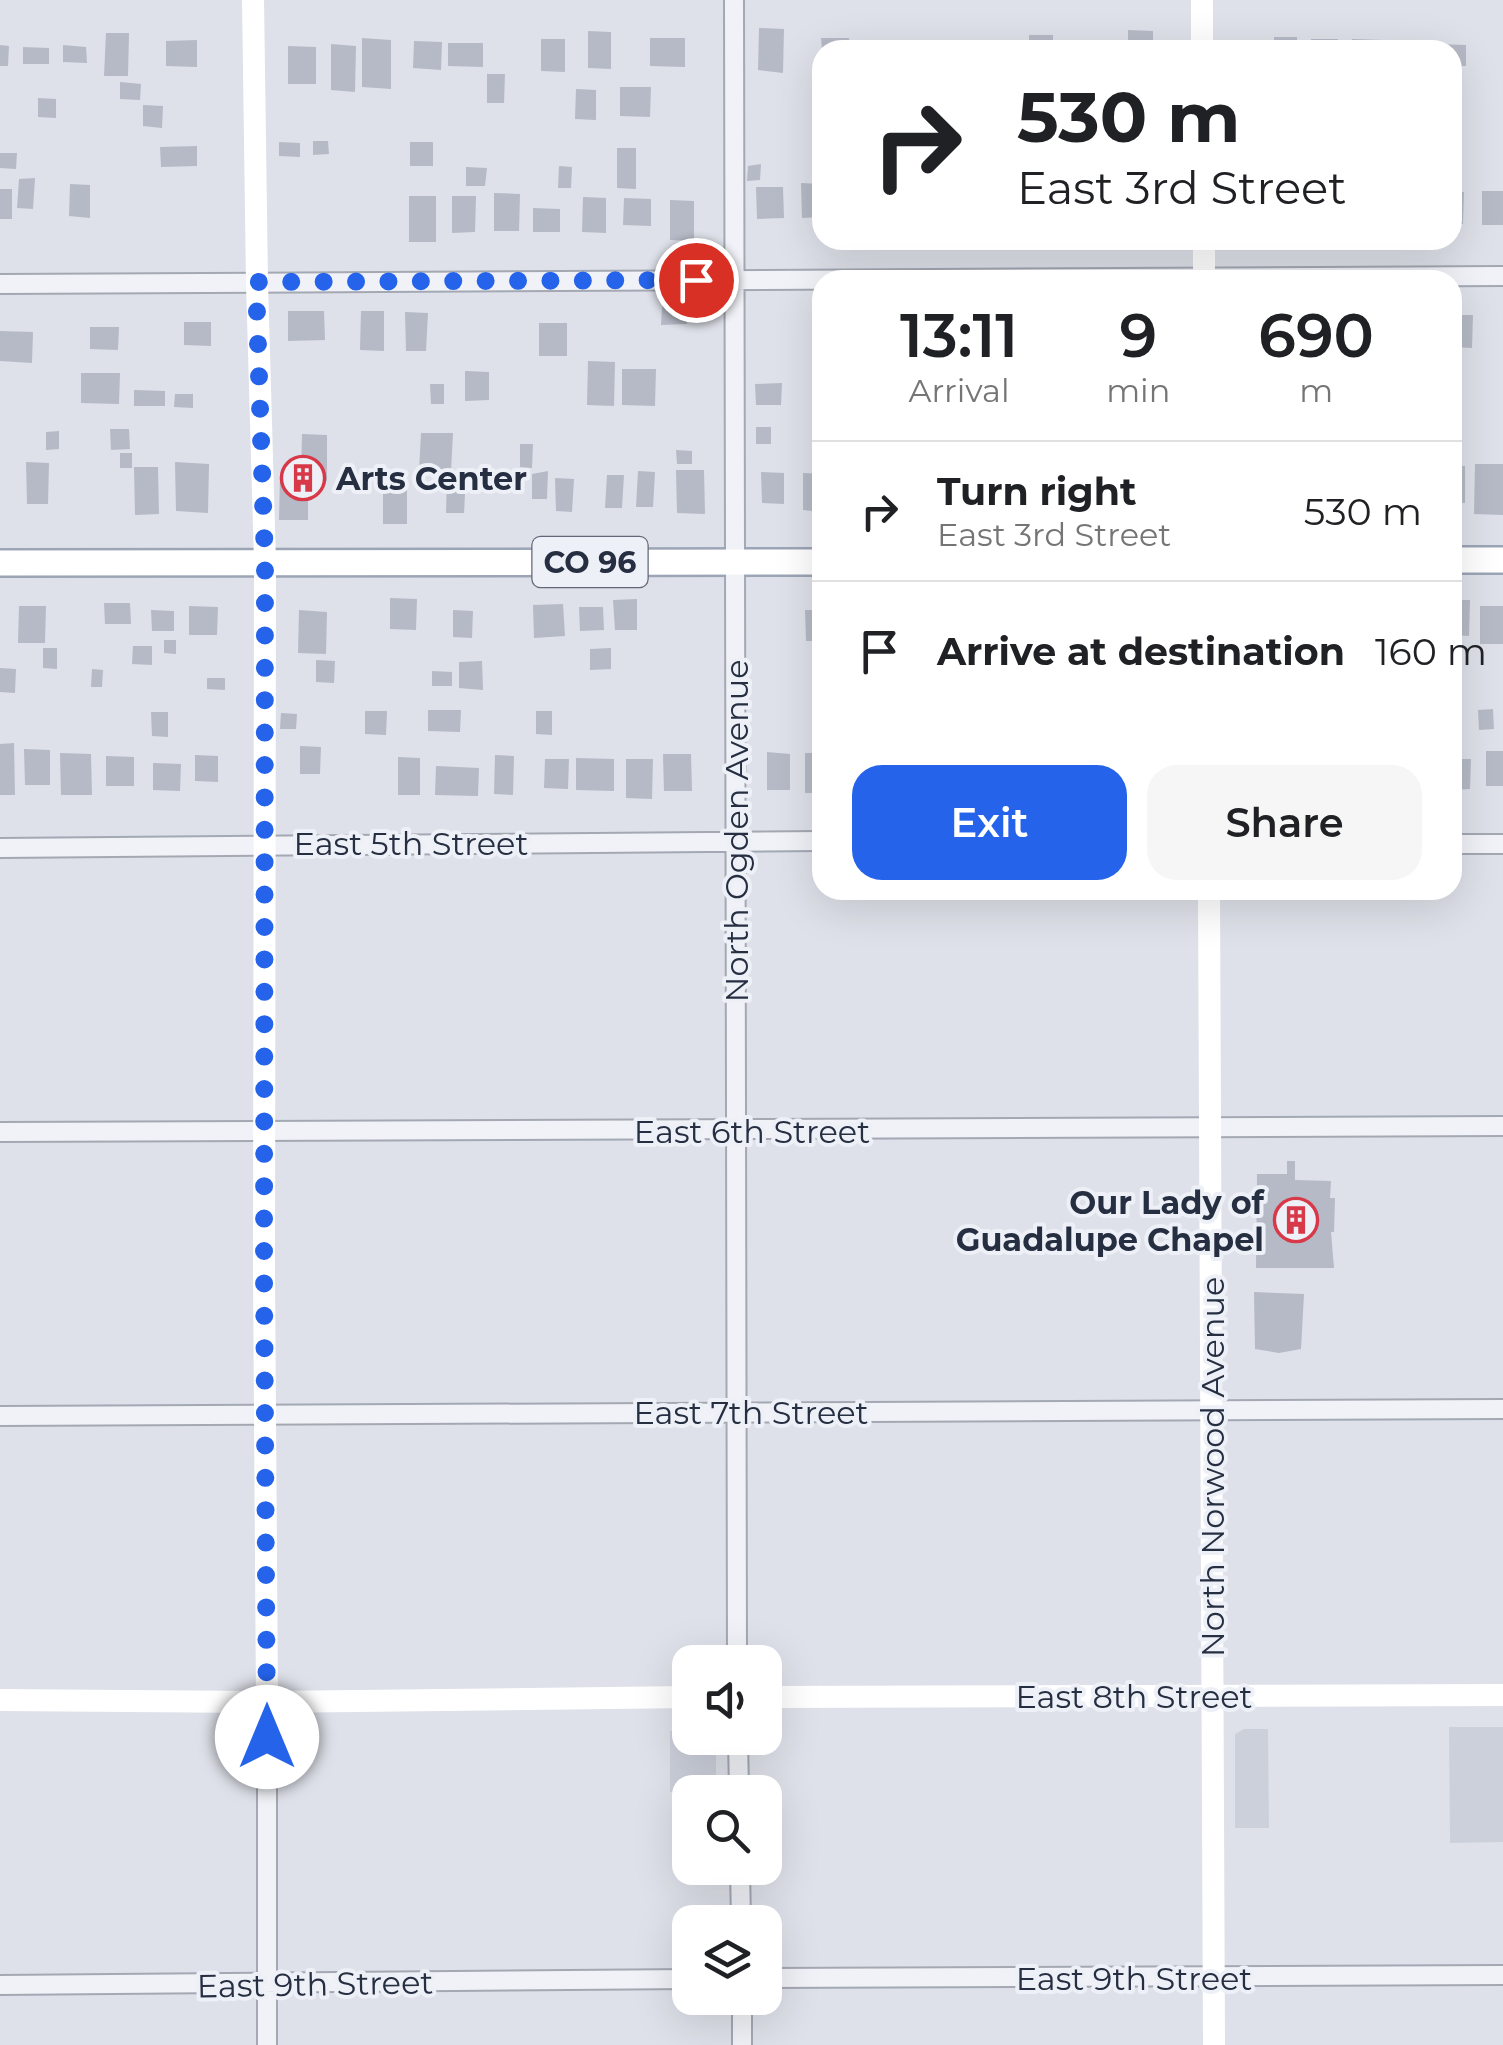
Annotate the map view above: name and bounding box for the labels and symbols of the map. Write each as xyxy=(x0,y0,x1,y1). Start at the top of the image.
pin xyxy=(654,238,739,323)
building icon: Arts Center xyxy=(280,455,326,501)
place label: Arts Center xyxy=(335,459,527,498)
road number: CO 96 xyxy=(532,537,648,587)
street label: North Ogden Avenue xyxy=(717,660,756,1002)
street label: East 5th Street xyxy=(294,824,528,863)
street label: East 6th Street xyxy=(634,1112,870,1151)
place label: Our Lady of Guadalupe Chapel xyxy=(956,1183,1266,1259)
building icon: Our Lady of Guadalupe Chapel xyxy=(1273,1197,1319,1243)
street label: North Norwood Avenue xyxy=(1193,1277,1232,1657)
street label: East 7th Street xyxy=(633,1393,869,1432)
street label: East 8th Street xyxy=(1015,1677,1253,1716)
position arrow xyxy=(215,1685,319,1789)
street label: East 9th Street xyxy=(1016,1959,1252,1998)
street label: East 9th Street xyxy=(196,1962,434,2006)

